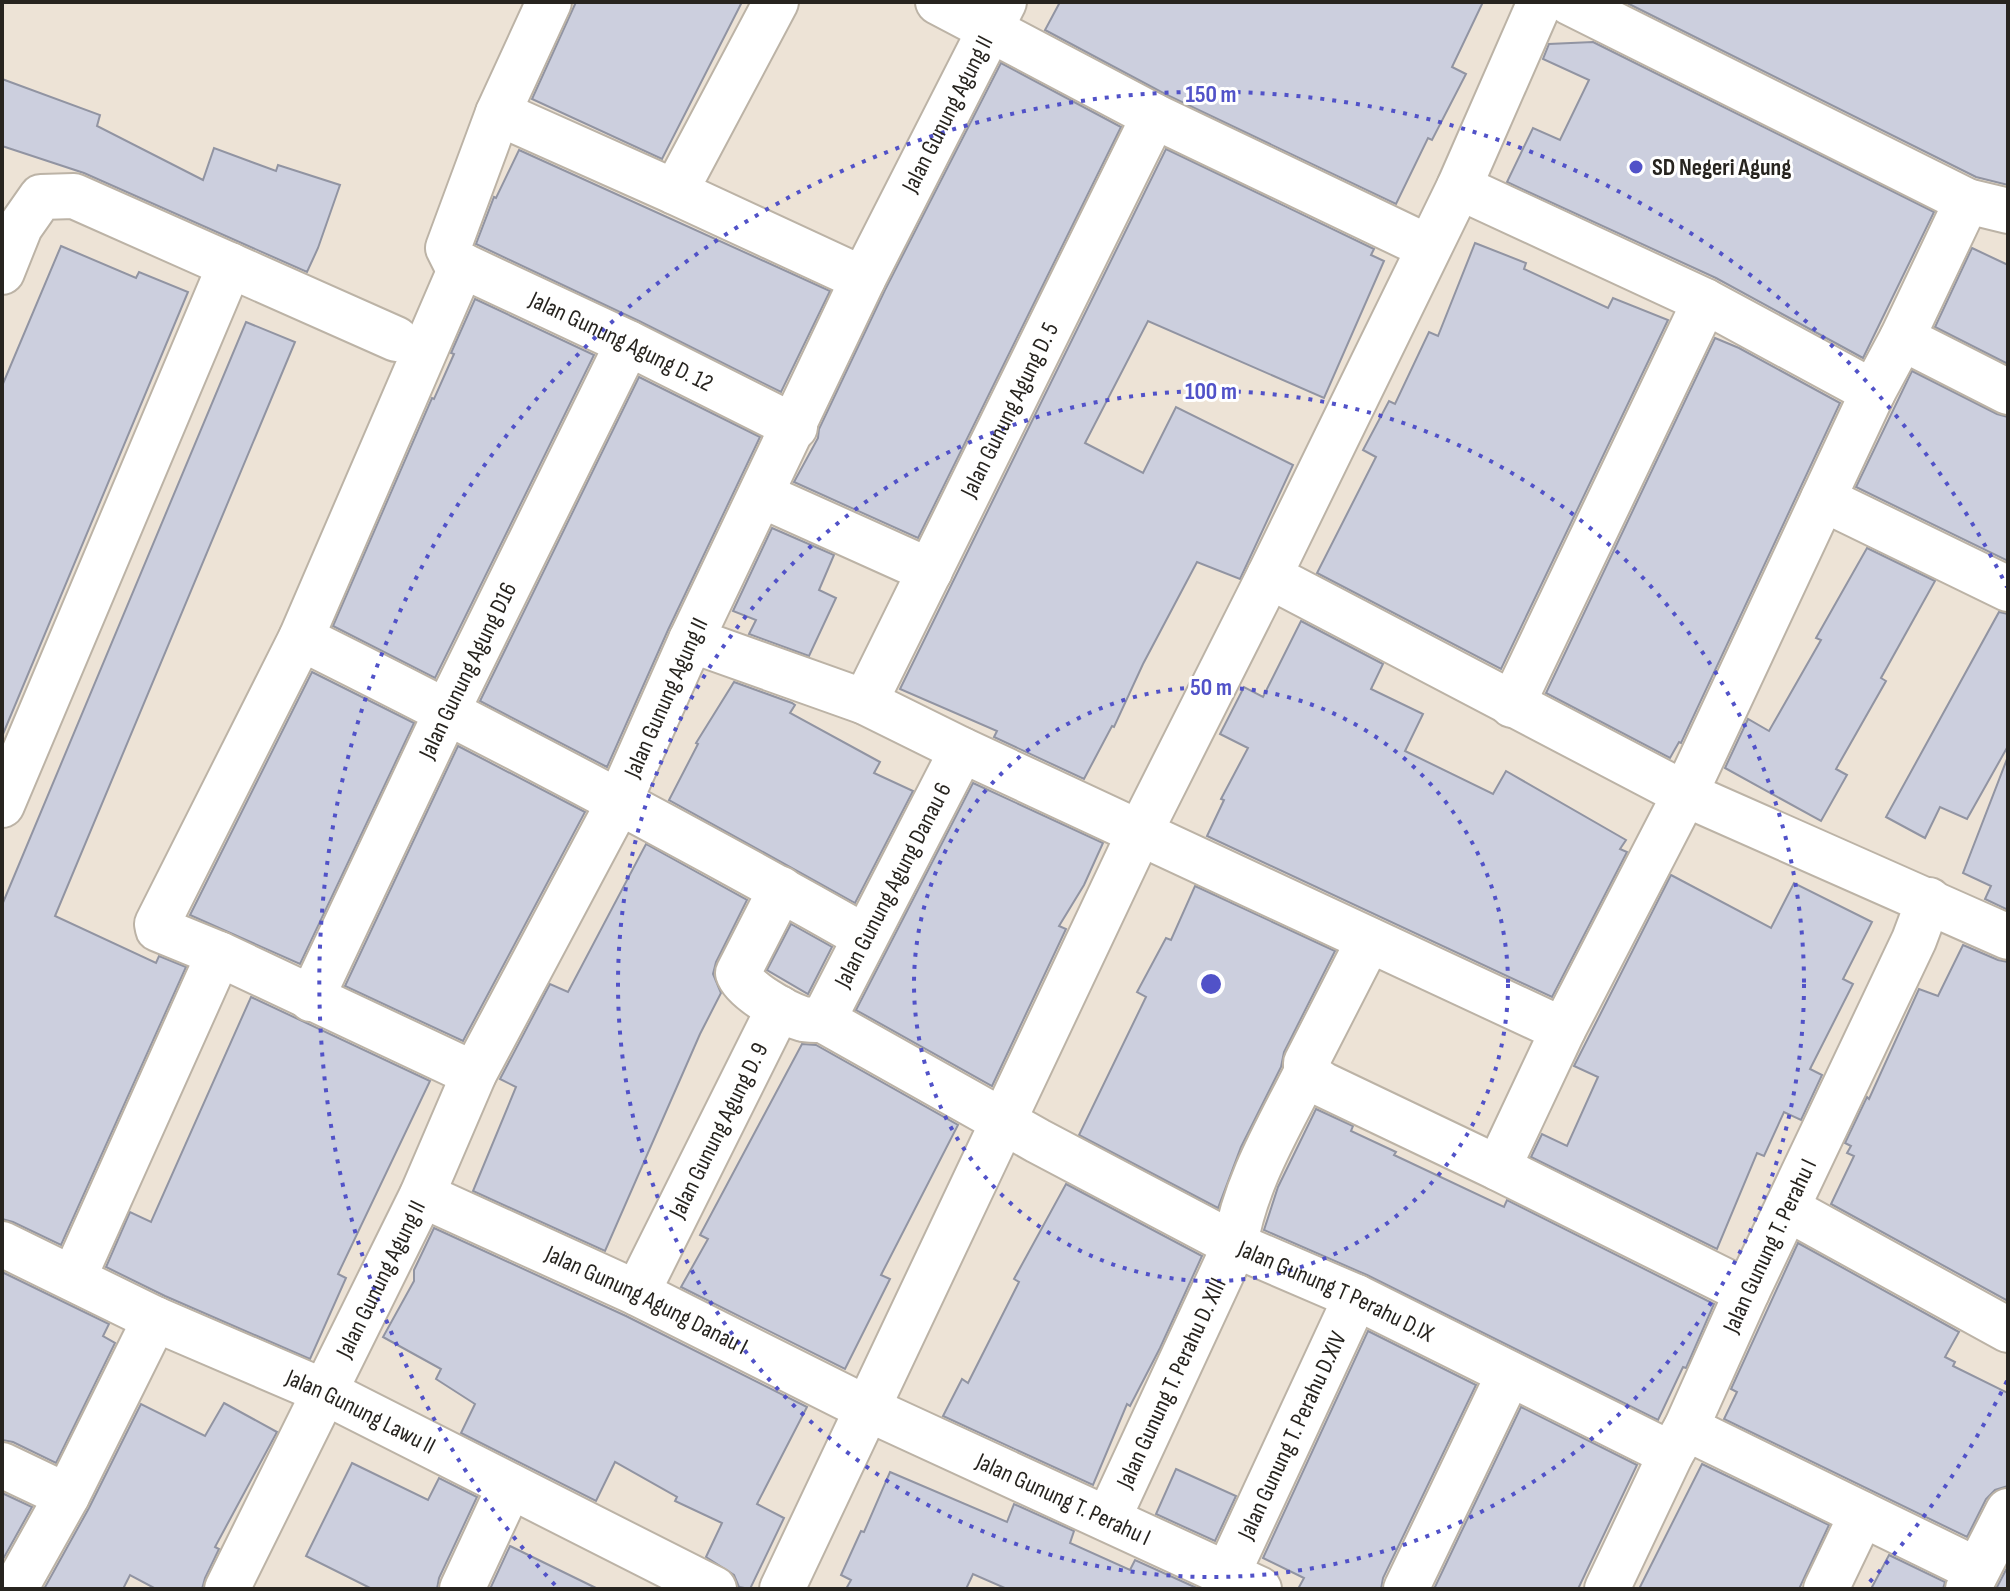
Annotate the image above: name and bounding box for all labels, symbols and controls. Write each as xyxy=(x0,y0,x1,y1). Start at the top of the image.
street label: Jalan Gunung Agung II xyxy=(895,31,999,198)
text: 150 m xyxy=(1185,80,1237,109)
place label: SD Negeri Agung xyxy=(1652,153,1791,182)
marker: SD Negeri Agung xyxy=(1627,158,1645,176)
street label: Jalan Gunung Agung D. 12 xyxy=(524,284,718,398)
street label: Jalan Gunung Agung D. 5 xyxy=(953,317,1064,503)
text: 100 m xyxy=(1185,377,1237,406)
street label: Jalan Gunung Agung D16 xyxy=(412,577,523,764)
street label: Jalan Gunung Agung II xyxy=(617,613,714,783)
text: 50 m xyxy=(1190,673,1232,702)
street label: Jalan Gunung Agung Danau 6 xyxy=(827,777,957,993)
centre of rings xyxy=(1197,970,1225,998)
street label: Jalan Gunung Agung D. 9 xyxy=(662,1038,774,1223)
street label: Jalan Gunung T. Perahu I xyxy=(1716,1154,1823,1338)
street label: Jalan Gunung Agung II xyxy=(329,1196,432,1363)
street label: Jalan Gunung T Perahu D.IX xyxy=(1233,1233,1439,1348)
street label: Jalan Gunung Agung Danau I xyxy=(540,1238,753,1361)
street label: Jalan Gunung T. Perahu D. XIII xyxy=(1109,1273,1232,1493)
street label: Jalan Gunung T. Perahu D.XIV xyxy=(1231,1327,1353,1545)
street label: Jalan Gunung Lawu II xyxy=(281,1362,441,1460)
street label: Jalan Gunung T. Perahu I xyxy=(971,1446,1155,1552)

